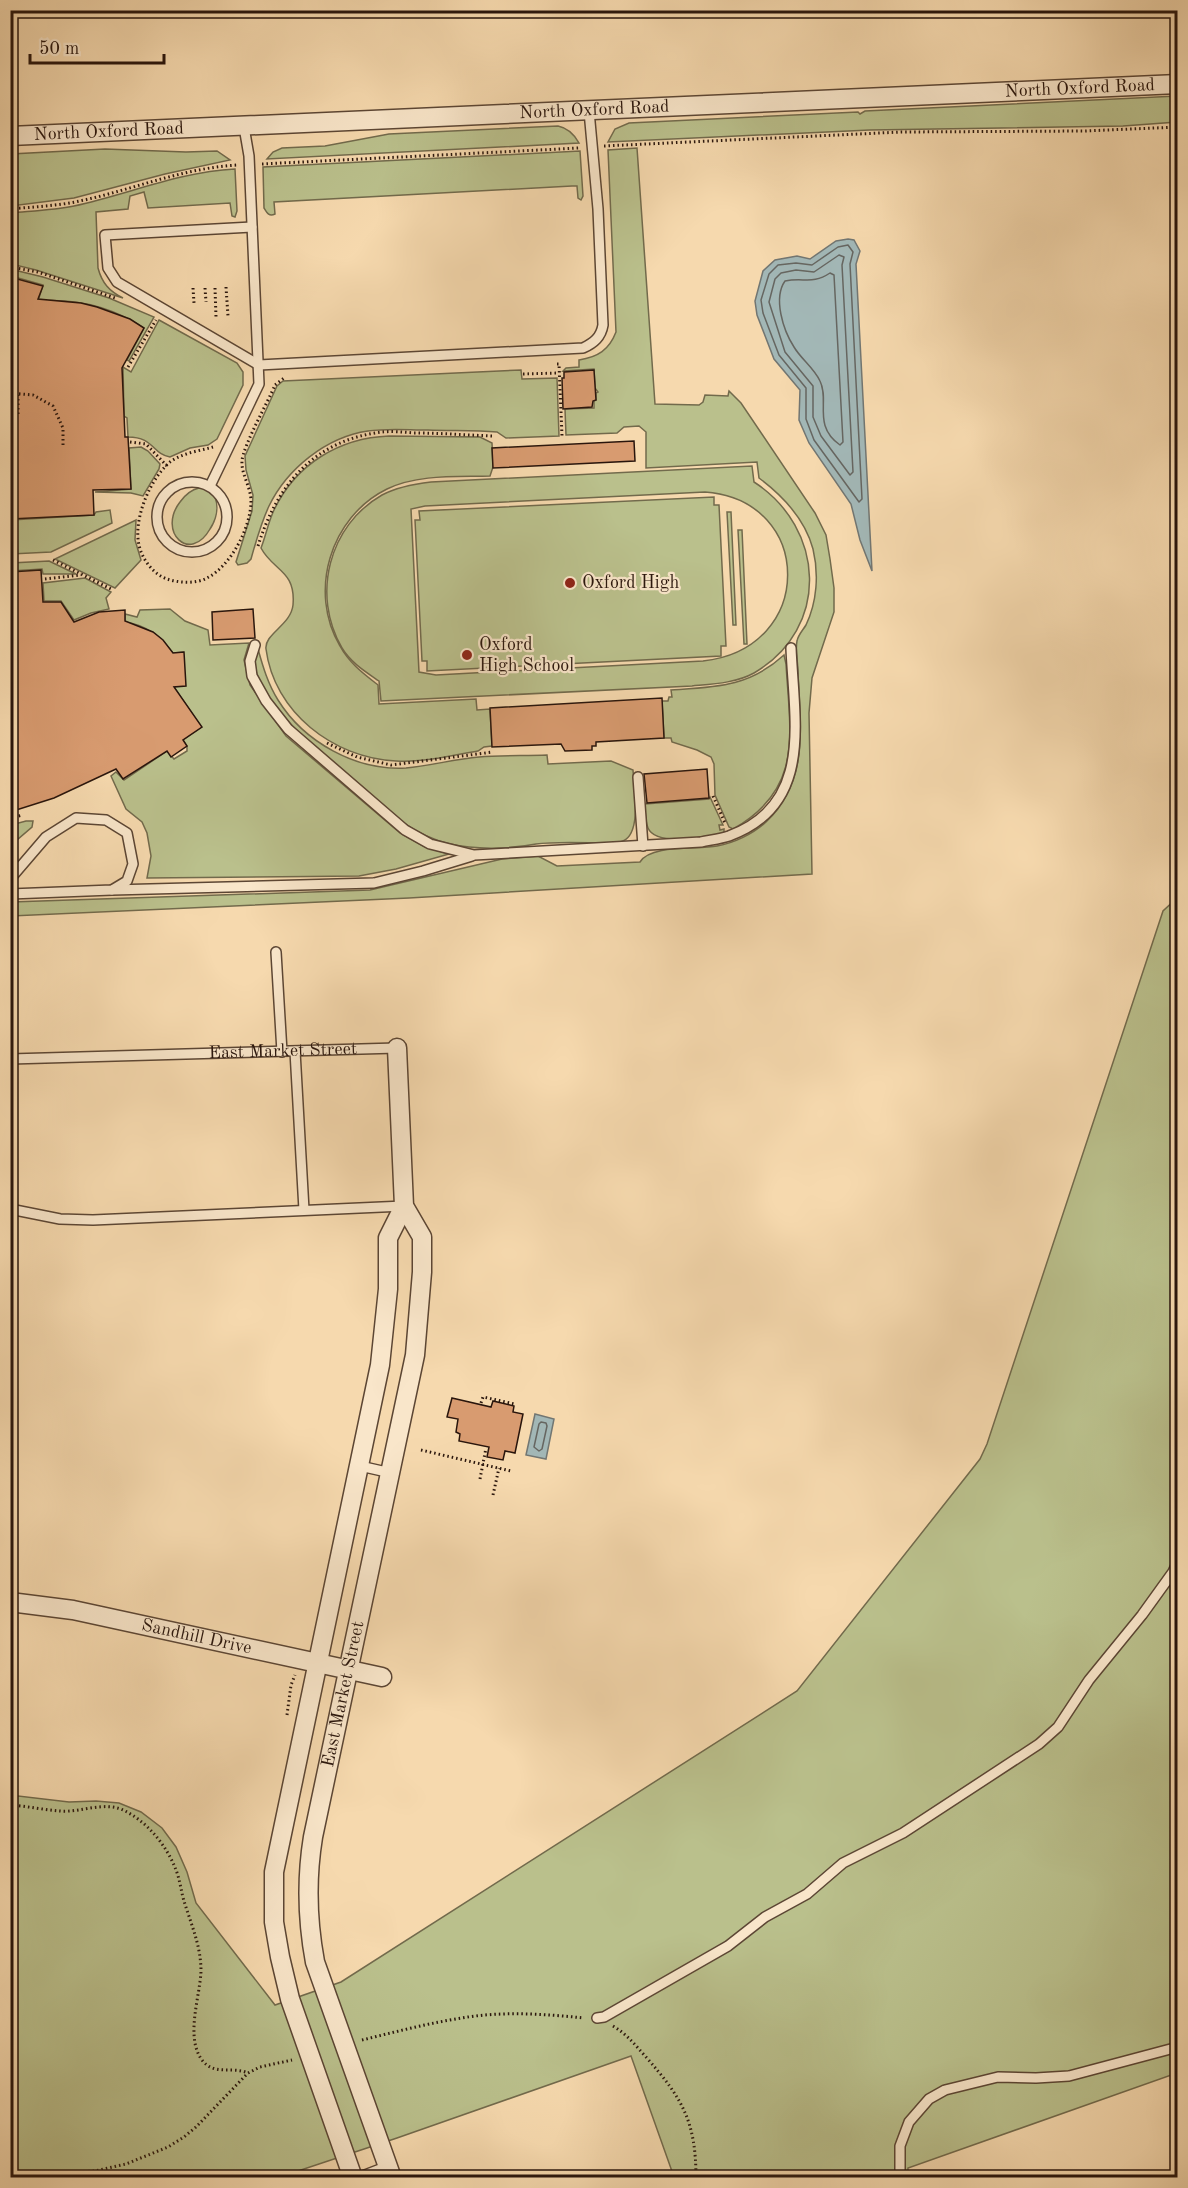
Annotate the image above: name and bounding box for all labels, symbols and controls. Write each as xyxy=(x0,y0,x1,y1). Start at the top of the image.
scale bar xyxy=(30,27,164,65)
text: 50 m xyxy=(39,40,79,58)
street label: North Oxford Road xyxy=(1005,76,1155,101)
street label: North Oxford Road xyxy=(519,98,670,122)
street label: North Oxford Road xyxy=(33,119,184,144)
place label: Oxford High xyxy=(582,574,679,592)
marker: Oxford High xyxy=(563,576,577,590)
place label: Oxford High School xyxy=(479,636,574,675)
marker: Oxford High School xyxy=(460,648,474,662)
street label: East Market Street xyxy=(208,1040,357,1062)
street label: Sandhill Drive xyxy=(140,1616,253,1657)
street label: East Market Street xyxy=(319,1620,367,1769)

